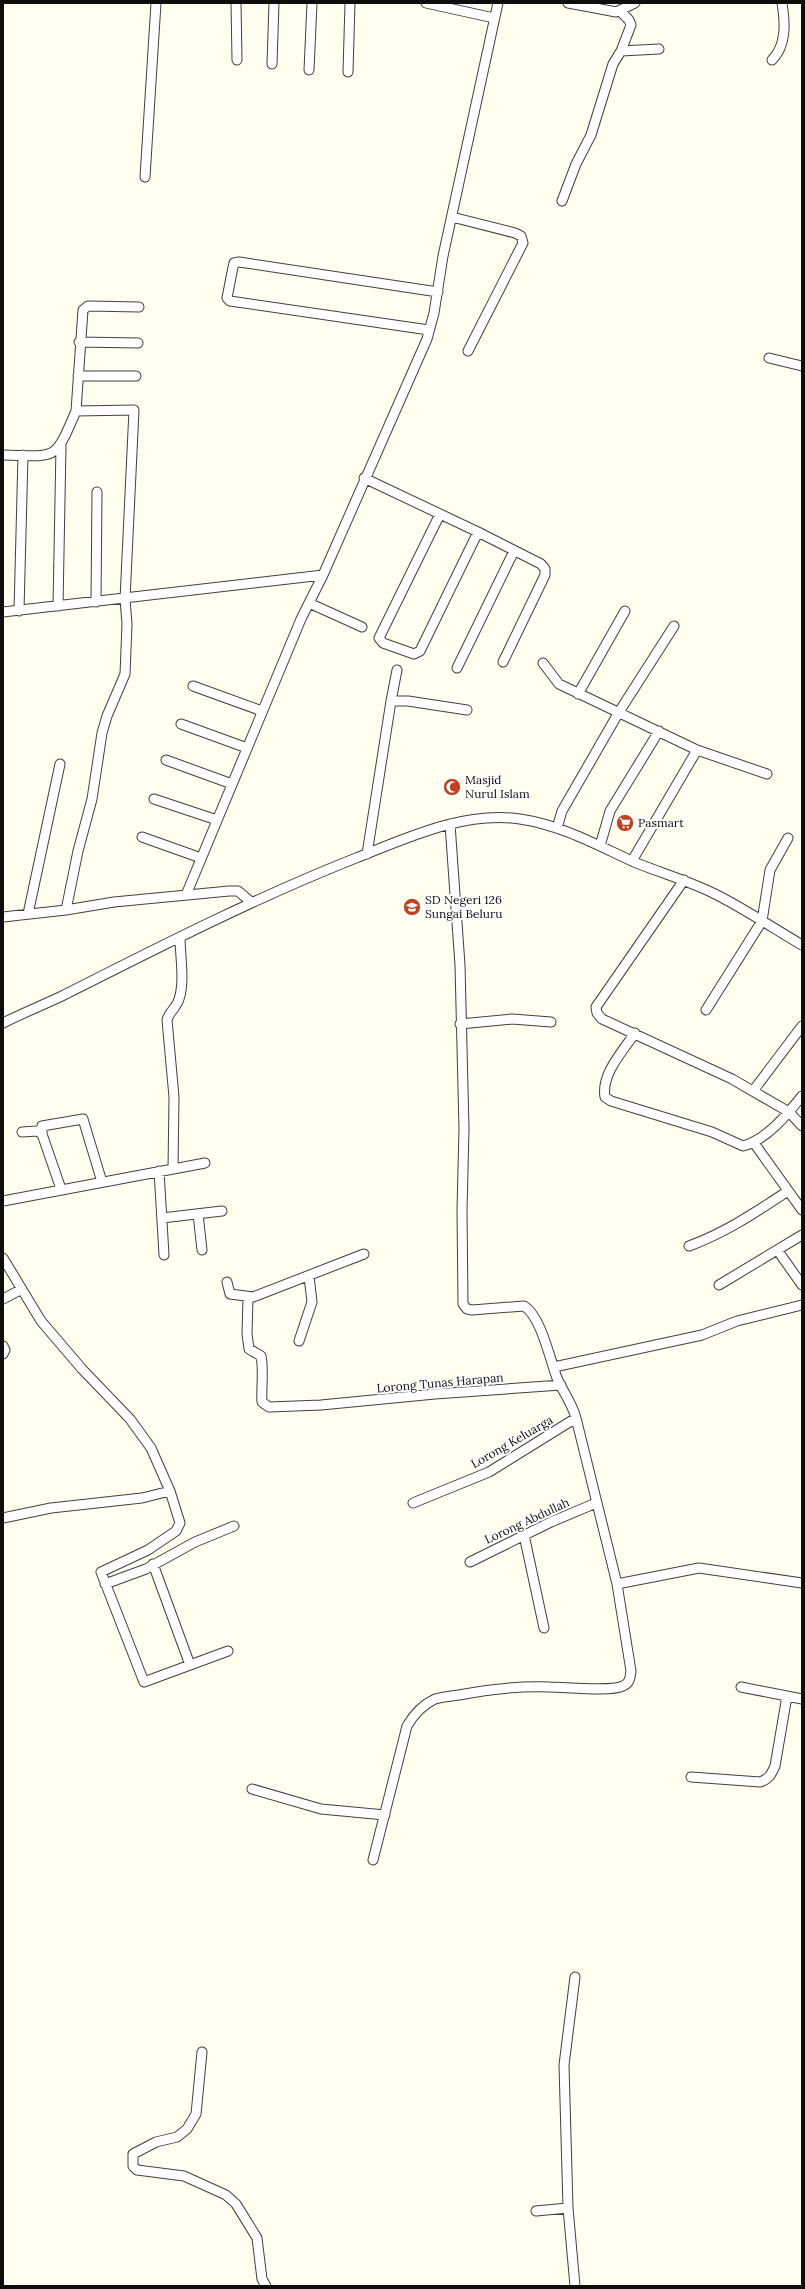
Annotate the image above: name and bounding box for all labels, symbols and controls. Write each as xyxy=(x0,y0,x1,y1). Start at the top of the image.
place label: Masjid Nurul Islam xyxy=(465,772,530,801)
mosque icon: Masjid Nurul Islam xyxy=(442,777,462,797)
supermarket icon: Pasmart xyxy=(615,813,635,833)
place label: Pasmart xyxy=(638,815,684,830)
place label: SD Negeri 126 Sungai Beluru xyxy=(425,892,502,921)
school or university icon: SD Negeri 126 Sungai Beluru xyxy=(402,897,422,917)
street label: Lorong Tunas Harapan xyxy=(376,1369,504,1396)
street label: Lorong Keluarga xyxy=(468,1412,555,1471)
street label: Lorong Abdullah xyxy=(482,1494,572,1547)

